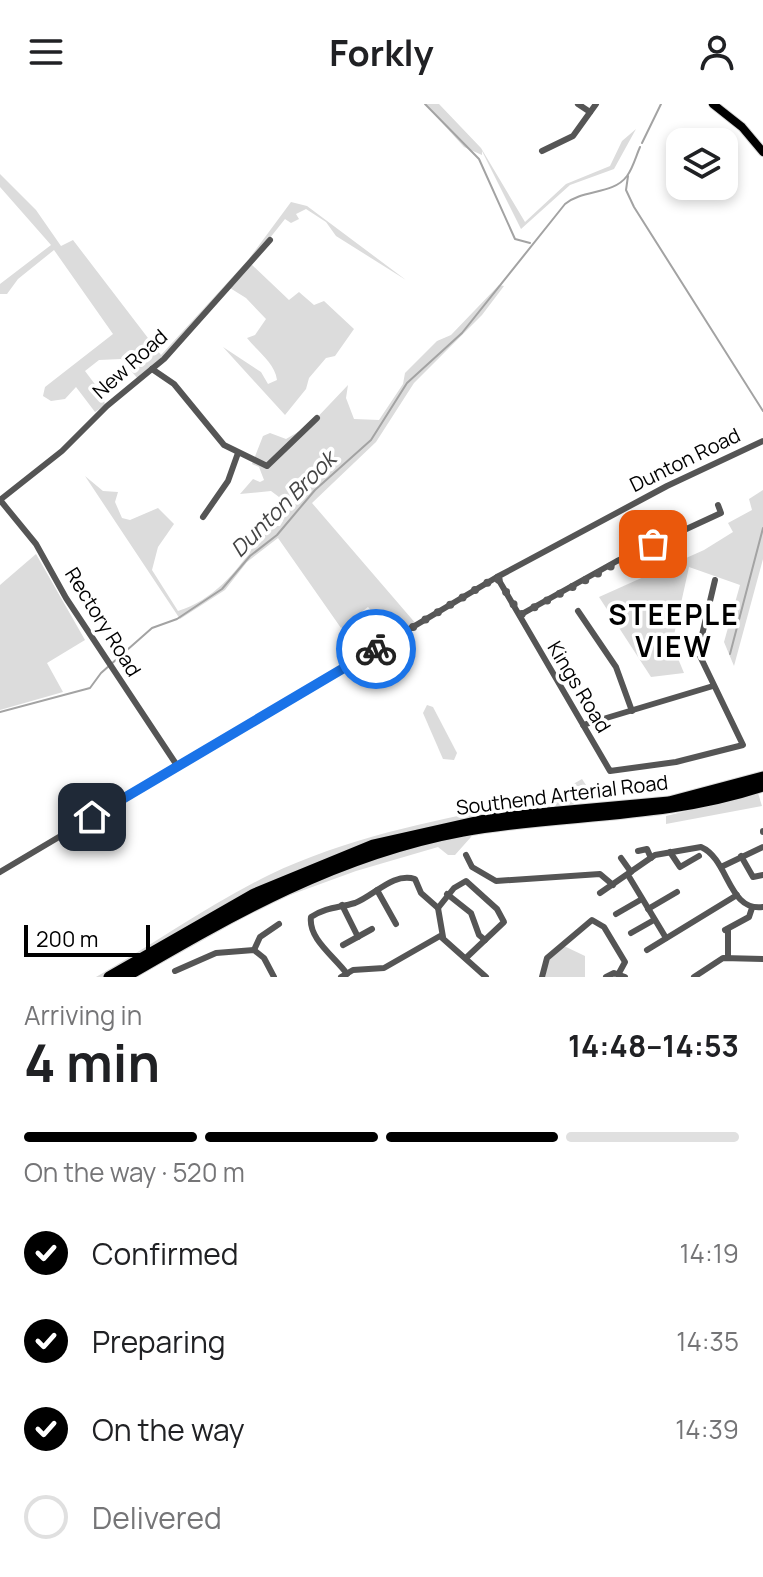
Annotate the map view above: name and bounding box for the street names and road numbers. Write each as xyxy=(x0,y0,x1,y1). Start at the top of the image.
street label: New Road xyxy=(87,323,173,404)
street label: Dunton Road xyxy=(625,421,745,498)
street label: Rectory Road xyxy=(59,562,148,681)
street label: Kings Road xyxy=(542,636,617,737)
street label: Southend Arterial Road xyxy=(454,768,669,821)

